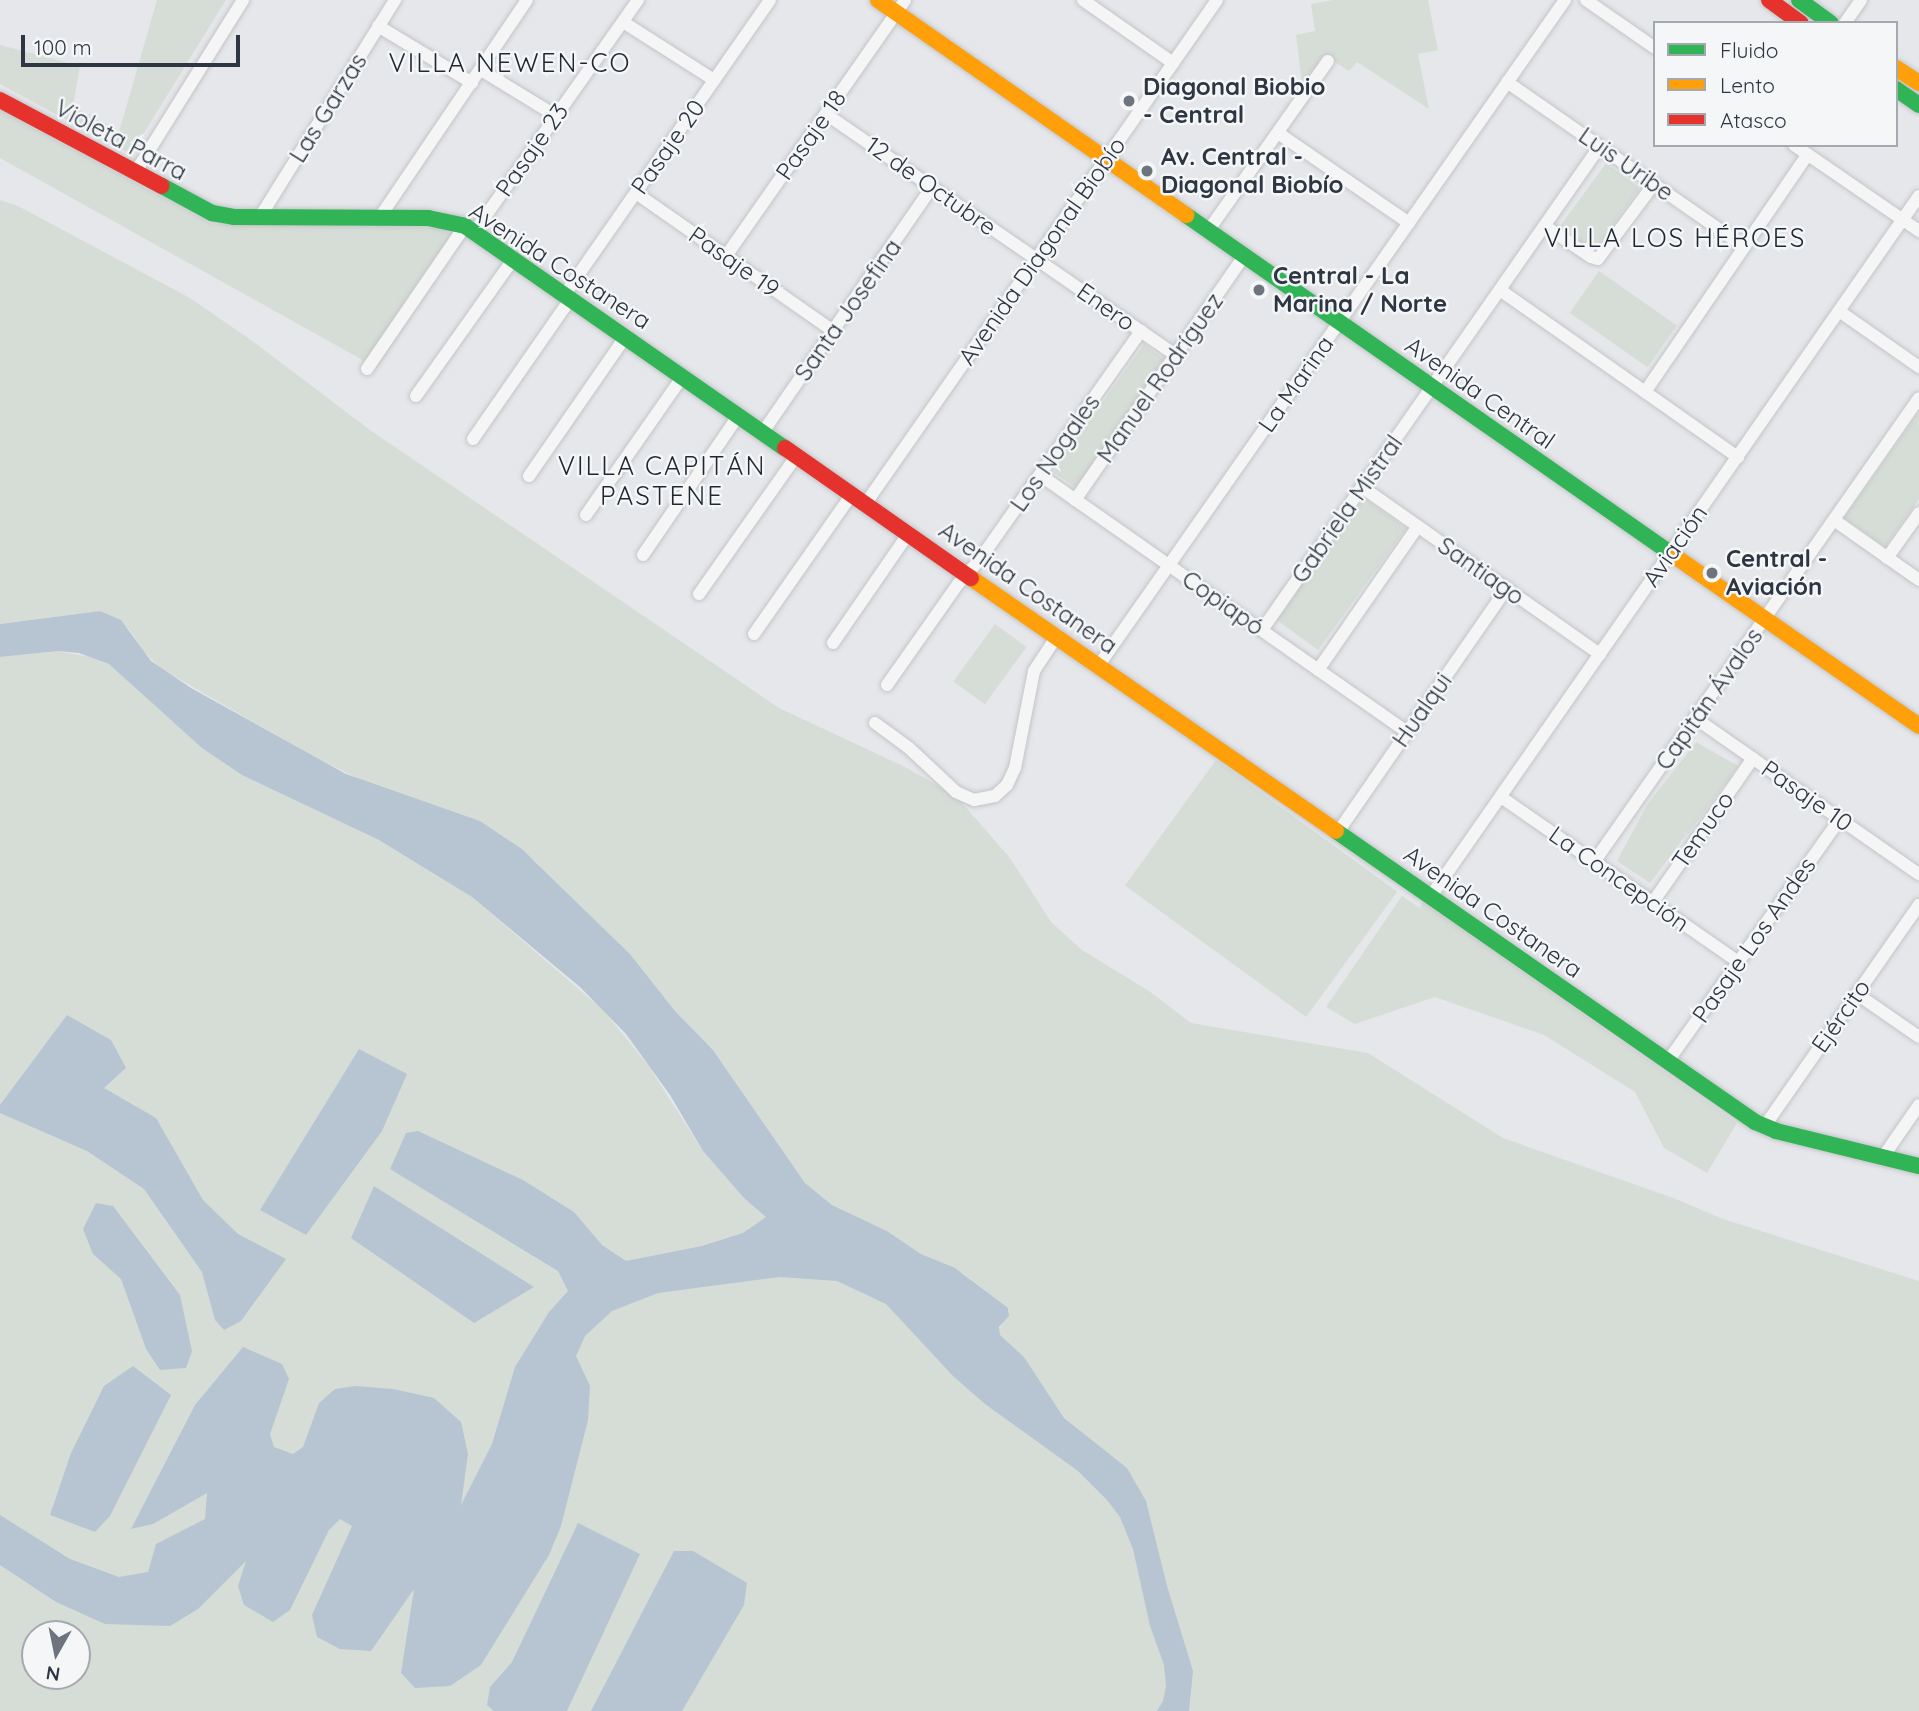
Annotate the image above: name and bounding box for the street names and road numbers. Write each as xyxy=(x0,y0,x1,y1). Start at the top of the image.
street label: Las Garzas xyxy=(283,48,373,168)
street label: Pasaje 18 xyxy=(770,84,852,186)
street label: Violeta Parra xyxy=(50,93,192,187)
street label: Pasaje 20 xyxy=(625,94,711,200)
street label: Pasaje 23 xyxy=(489,98,575,202)
street label: Luis Uribe xyxy=(1573,121,1679,207)
street label: 12 de Octubre xyxy=(860,130,1002,242)
street label: Avenida Diagonal Biobío xyxy=(952,132,1132,370)
street label: Avenida Costanera xyxy=(464,197,656,335)
street label: Pasaje 19 xyxy=(683,220,785,304)
street label: Santa Josefina xyxy=(788,234,908,386)
street label: Enero xyxy=(1071,277,1141,337)
street label: Manuel Rodríguez xyxy=(1091,288,1229,468)
street label: La Marina xyxy=(1252,330,1340,438)
street label: Avenida Central xyxy=(1400,331,1560,455)
street label: Los Nogales xyxy=(1004,389,1106,517)
street label: Gabriela Mistral xyxy=(1285,429,1409,589)
street label: Aviación xyxy=(1636,500,1714,592)
street label: Avenida Costanera xyxy=(933,516,1123,660)
street label: Santiago xyxy=(1432,531,1530,611)
street label: Copiapó xyxy=(1176,564,1270,642)
street label: Capitán Ávalos xyxy=(1649,622,1769,776)
street label: Hualqui xyxy=(1386,667,1458,753)
street label: Pasaje 10 xyxy=(1756,754,1858,838)
street label: Temuco xyxy=(1666,786,1740,874)
street label: La Concepción xyxy=(1543,820,1695,938)
street label: Avenida Costanera xyxy=(1398,840,1588,984)
street label: Pasaje Los Andes xyxy=(1686,852,1822,1028)
street label: Ejército xyxy=(1806,974,1876,1058)

